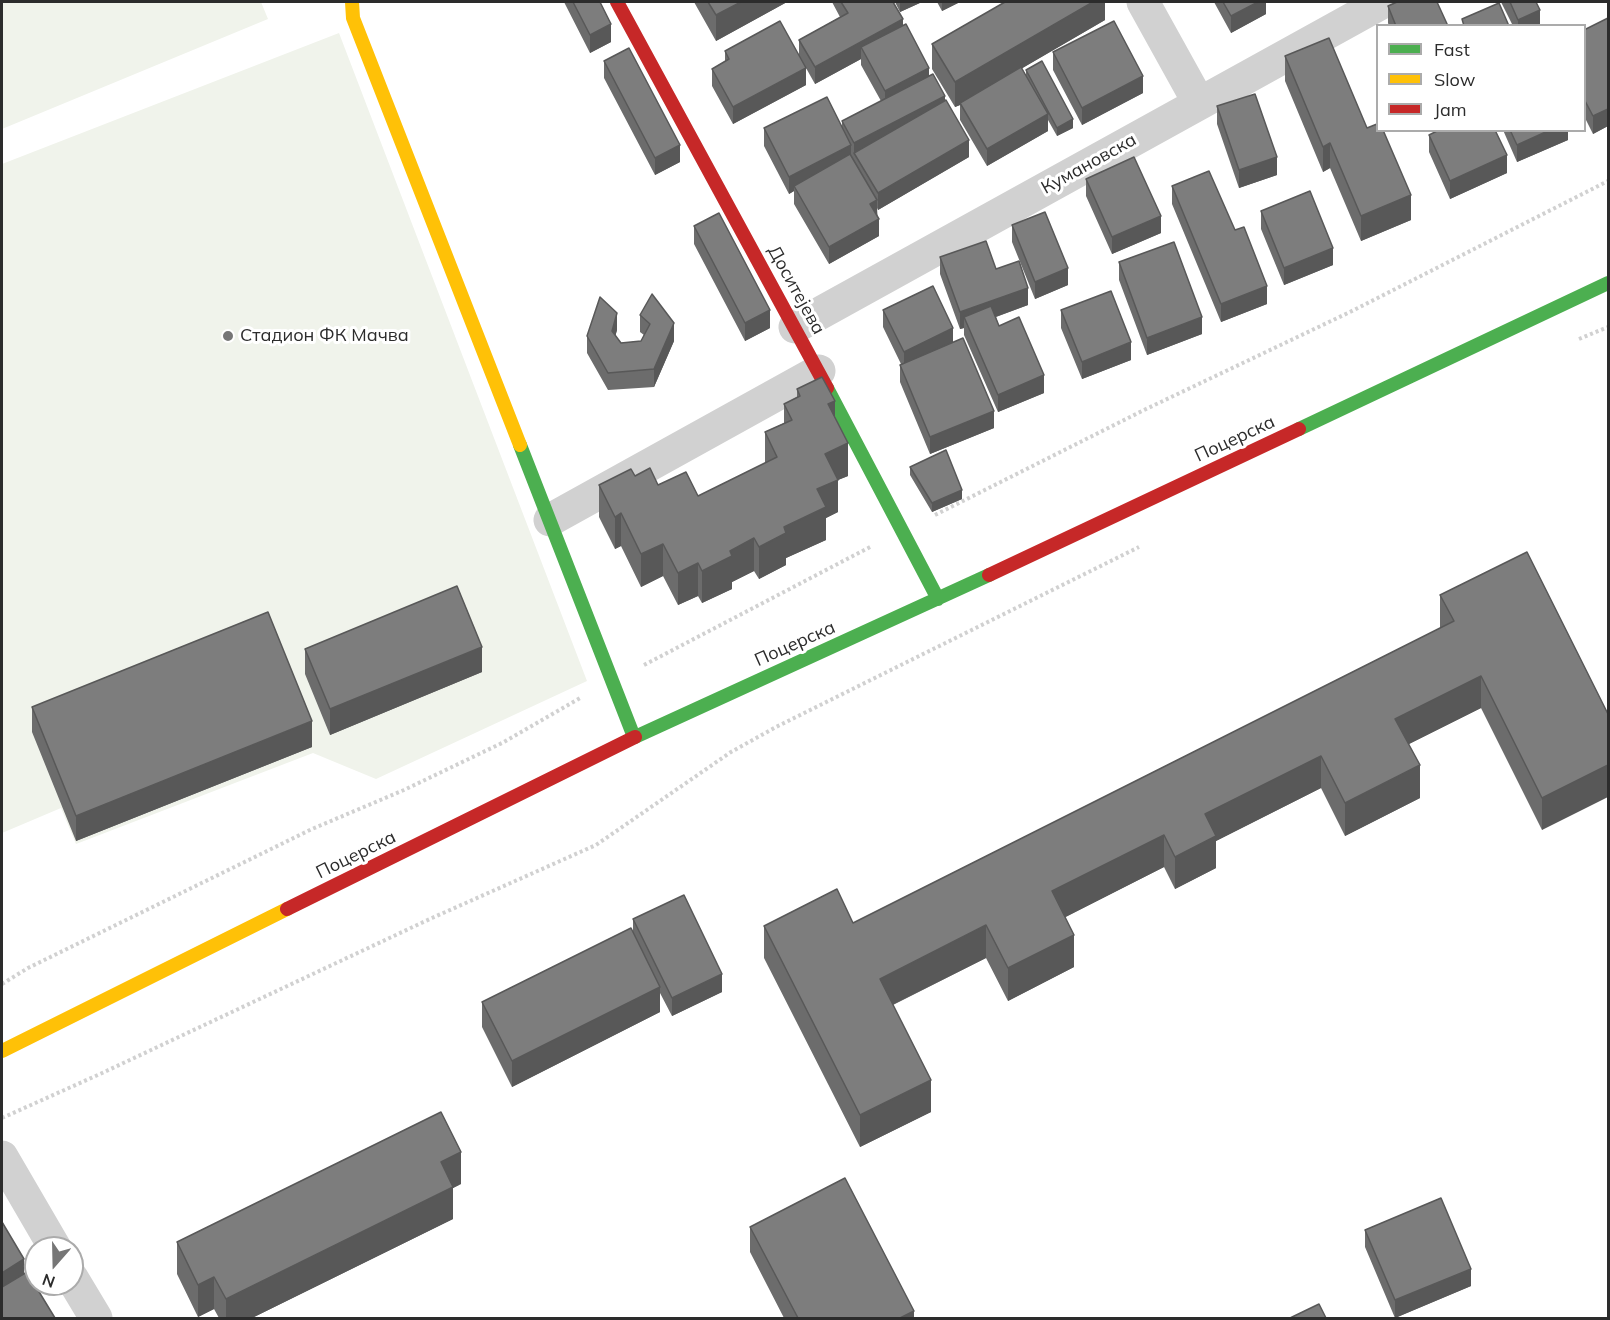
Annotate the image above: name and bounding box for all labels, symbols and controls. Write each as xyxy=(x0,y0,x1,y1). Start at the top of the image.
legend xyxy=(1376,24,1586,132)
text: Fast xyxy=(1434,38,1470,61)
text: Slow xyxy=(1434,68,1475,91)
text: Jam xyxy=(1434,98,1467,121)
street label: Кумановска xyxy=(1038,129,1140,199)
street label: Доситејева xyxy=(763,242,829,338)
place label: Стадион ФК Мачва xyxy=(240,325,409,347)
marker: Стадион ФК Мачва xyxy=(221,329,235,343)
street label: Поцерска xyxy=(1191,411,1279,467)
street label: Поцерска xyxy=(751,617,839,671)
street label: Поцерска xyxy=(313,826,399,884)
north arrow xyxy=(24,1236,84,1296)
text: N xyxy=(39,1270,58,1293)

